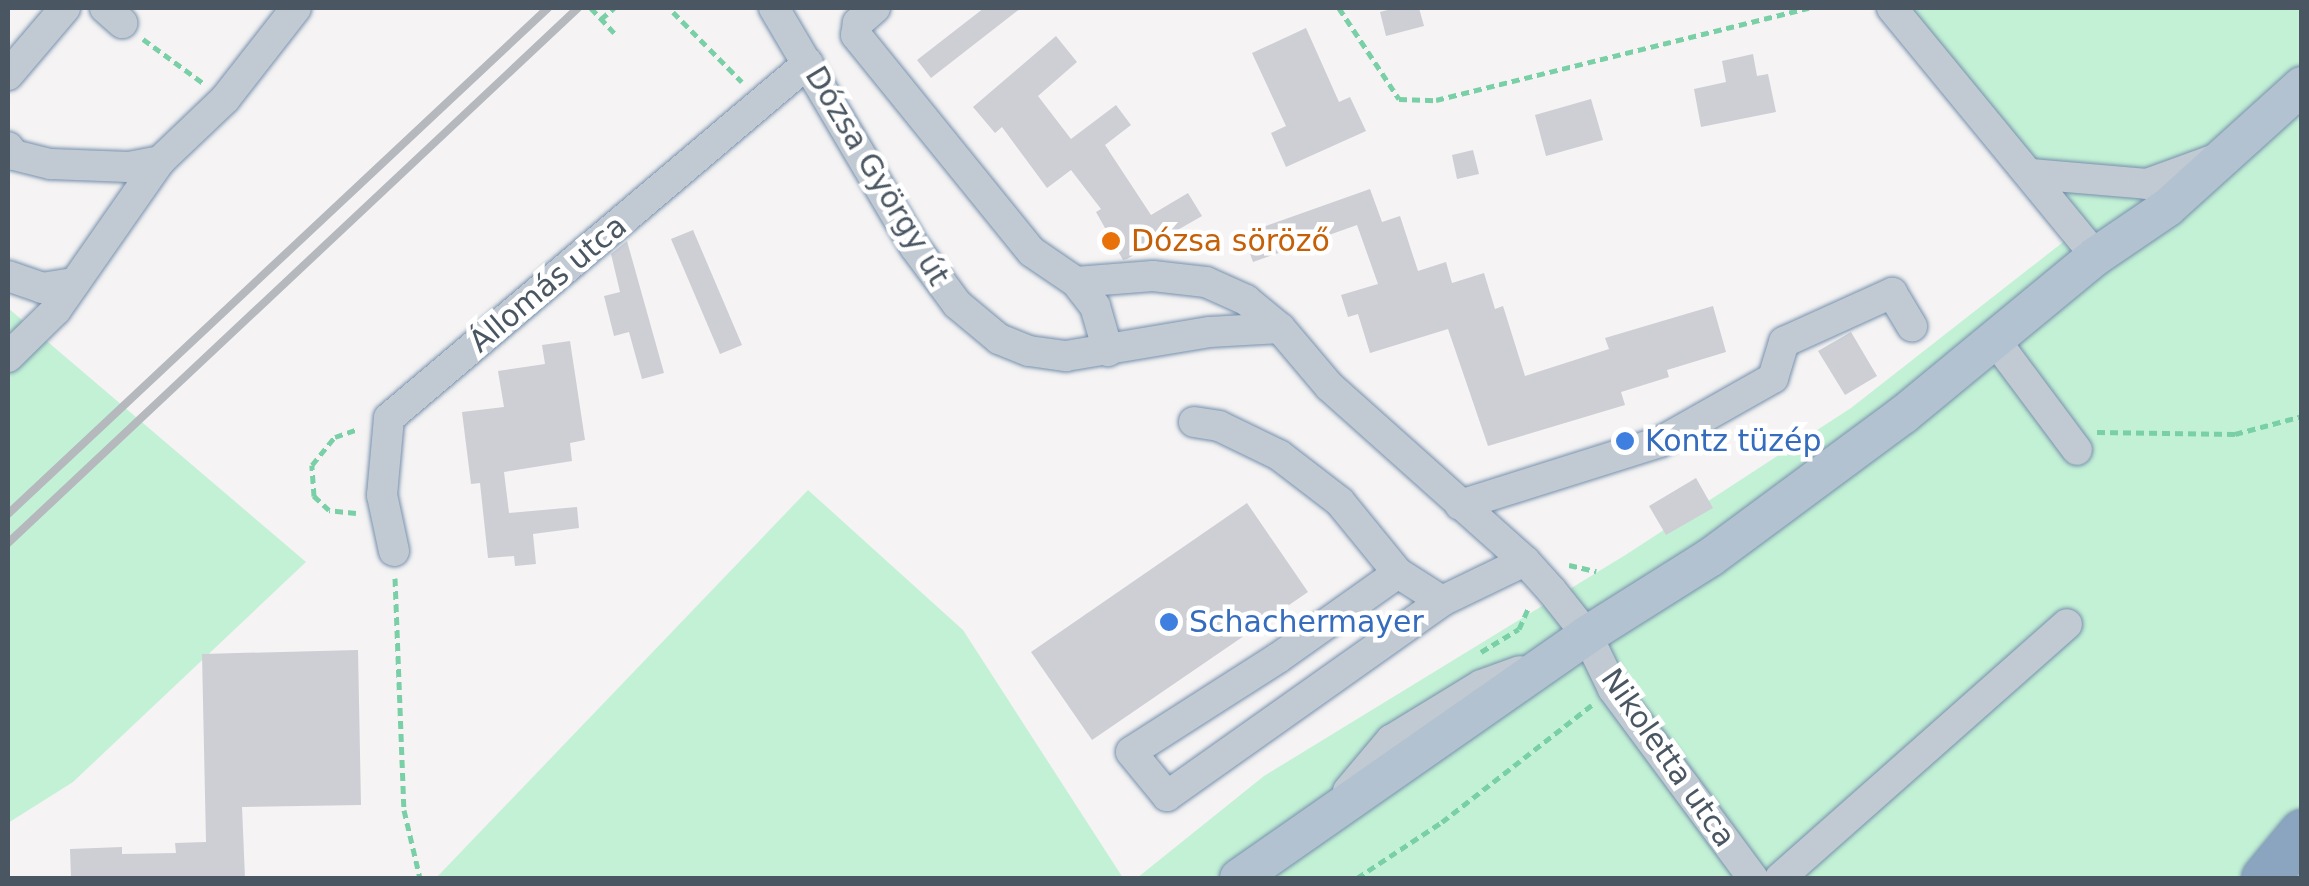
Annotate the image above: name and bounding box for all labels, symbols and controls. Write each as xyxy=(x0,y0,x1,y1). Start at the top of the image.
street label: Dózsa György út xyxy=(797,60,957,292)
street label: Állomás utca xyxy=(462,208,634,360)
place label: Dózsa söröző xyxy=(1131,223,1330,259)
marker: Dózsa söröző xyxy=(1100,230,1122,252)
place label: Kontz tüzép xyxy=(1645,423,1822,459)
marker: Kontz tüzép xyxy=(1614,430,1636,452)
place label: Schachermayer xyxy=(1189,604,1424,640)
marker: Schachermayer xyxy=(1158,611,1180,633)
street label: Nikoletta utca xyxy=(1593,662,1743,854)

